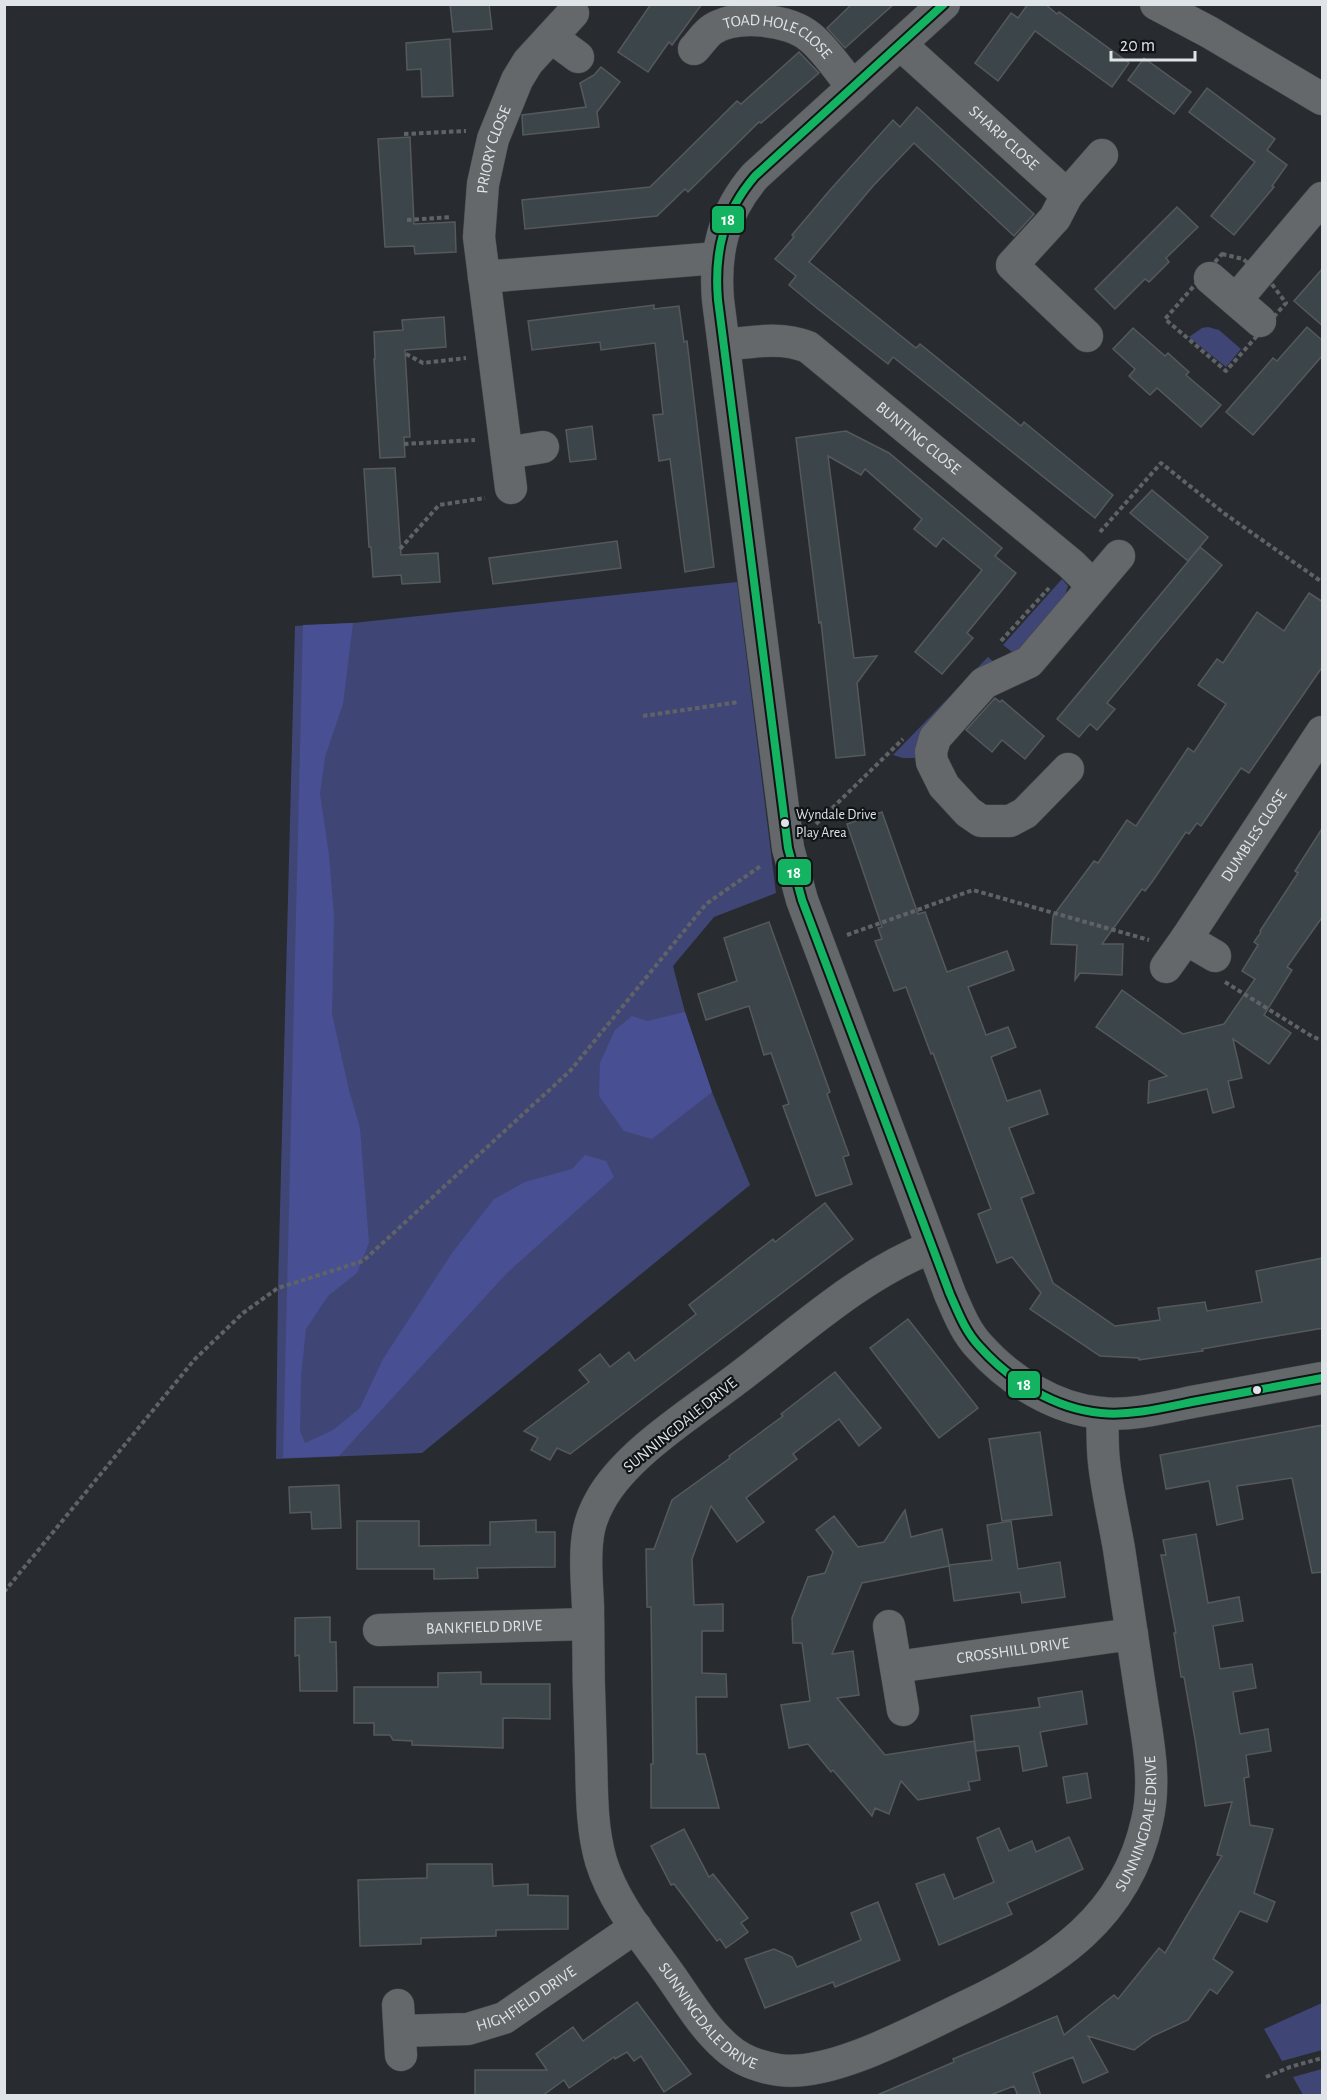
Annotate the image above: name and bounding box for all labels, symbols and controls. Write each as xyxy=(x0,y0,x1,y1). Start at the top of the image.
street label: TOAD HOLE CLOSE xyxy=(721,12,835,62)
scale bar xyxy=(1111,24,1195,62)
text: 20 m xyxy=(1120,37,1155,55)
street label: PRIORY CLOSE xyxy=(474,103,514,194)
street label: SHARP CLOSE xyxy=(966,103,1042,173)
line badge: 18 xyxy=(711,205,745,234)
text: 18 xyxy=(721,212,735,228)
street label: BUNTING CLOSE xyxy=(873,399,964,478)
street label: DUMBLES CLOSE xyxy=(1218,787,1290,884)
place label: Wyndale Drive Play Area xyxy=(796,808,876,840)
marker: Wyndale Drive Play Area xyxy=(779,817,791,829)
line badge: 18 xyxy=(777,858,812,886)
text: 18 xyxy=(787,865,801,881)
line badge: 18 xyxy=(1007,1370,1041,1399)
street label: SUNNINGDALE DRIVE xyxy=(620,1374,740,1475)
text: 18 xyxy=(1017,1377,1031,1393)
unlabelled marker xyxy=(1251,1384,1263,1396)
street label: BANKFIELD DRIVE xyxy=(426,1617,543,1637)
street label: CROSSHILL DRIVE xyxy=(956,1635,1070,1666)
street label: SUNNINGDALE DRIVE xyxy=(1112,1755,1159,1894)
street label: SUNNINGDALE DRIVE xyxy=(656,1960,760,2072)
street label: HIGHFIELD DRIVE xyxy=(474,1963,579,2034)

